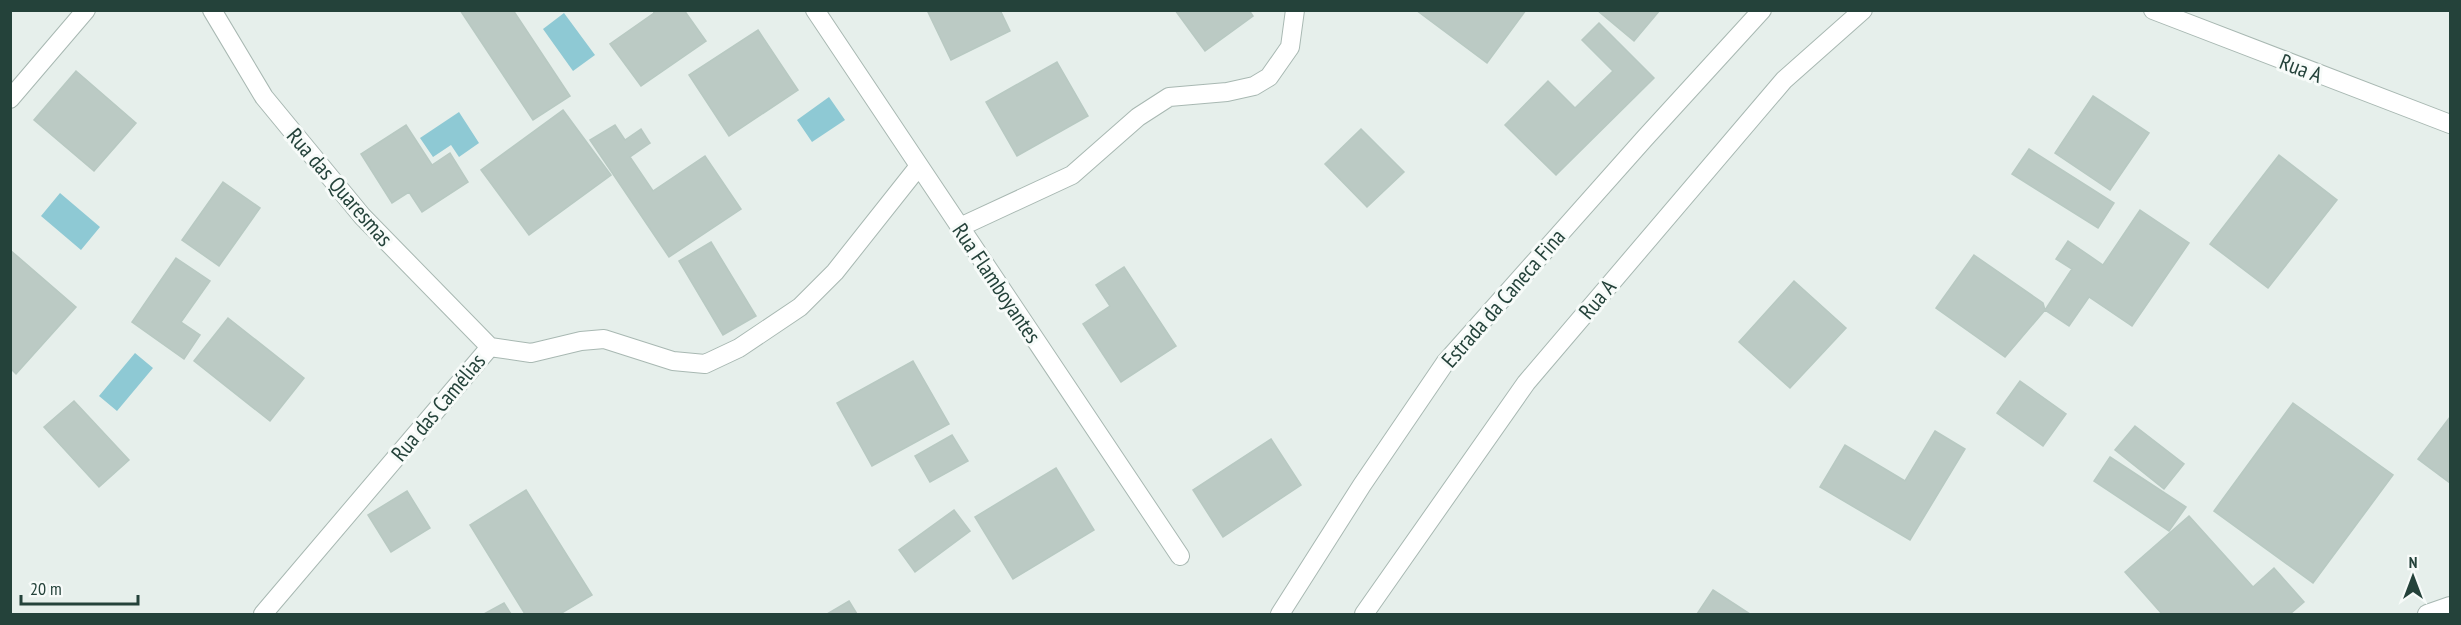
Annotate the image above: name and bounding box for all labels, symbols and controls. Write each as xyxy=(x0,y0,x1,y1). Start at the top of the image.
street label: Rua A xyxy=(2276,47,2327,89)
street label: Rua das Quaresmas xyxy=(281,122,399,252)
street label: Rua Flamboyantes xyxy=(947,218,1047,348)
street label: Estrada da Caneca Fina xyxy=(1435,223,1571,373)
street label: Rua A xyxy=(1572,273,1622,325)
street label: Rua das Camélias xyxy=(385,347,491,467)
north arrow xyxy=(2383,547,2443,607)
text: N xyxy=(2409,552,2417,572)
scale bar xyxy=(21,568,138,606)
text: 20 m xyxy=(30,577,62,600)

